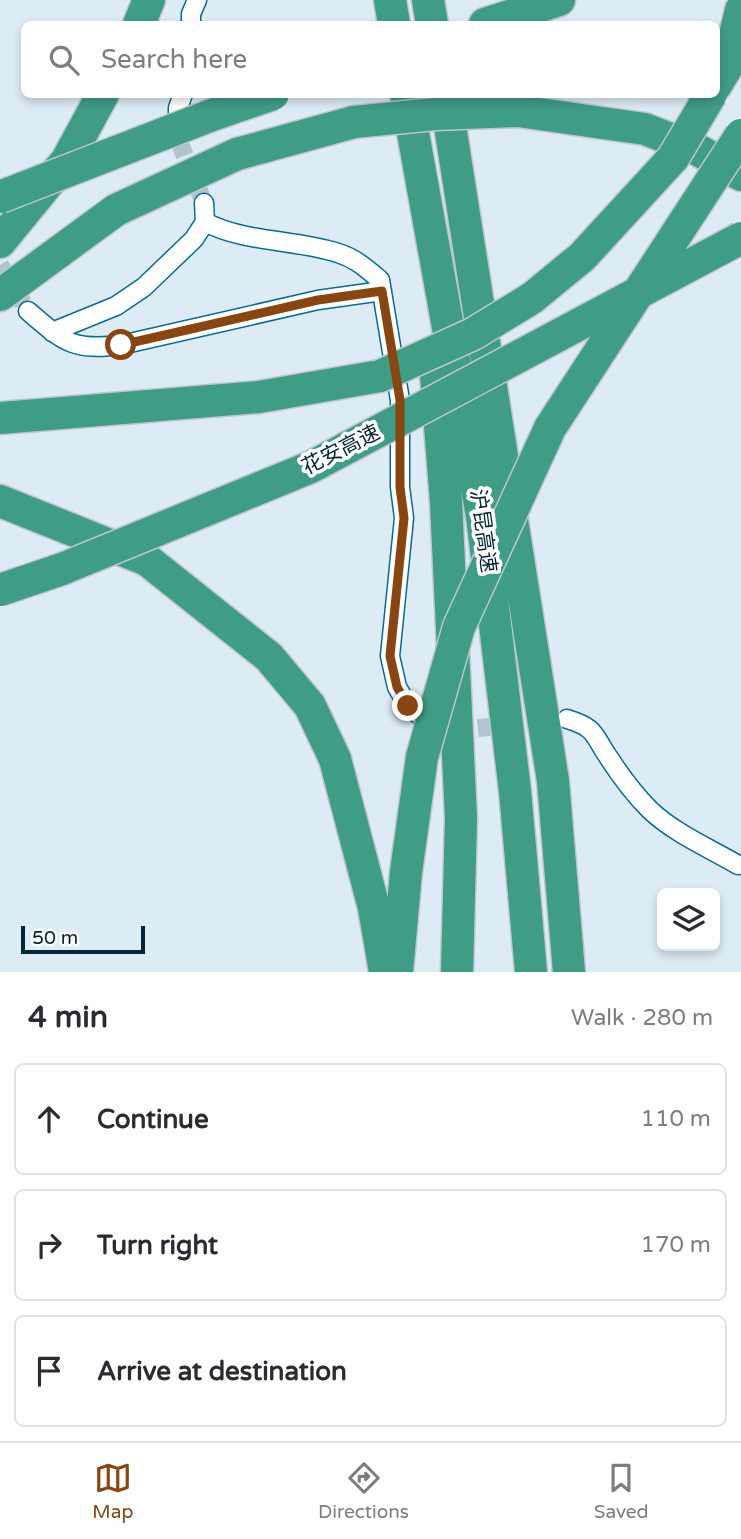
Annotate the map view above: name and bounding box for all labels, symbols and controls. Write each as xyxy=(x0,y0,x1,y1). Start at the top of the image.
search box xyxy=(21,21,720,98)
icon: search xyxy=(45,41,83,79)
text: Search here xyxy=(101,44,247,75)
route start xyxy=(105,329,136,360)
street label: 花安高速 xyxy=(298,420,384,480)
street label: 沪昆高速 xyxy=(465,488,501,574)
route end xyxy=(392,690,423,721)
map controls xyxy=(657,888,720,951)
button: layers xyxy=(657,888,720,951)
scale bar xyxy=(21,923,145,955)
text: 50 m xyxy=(32,927,78,949)
text: 4 min xyxy=(28,999,108,1036)
text: Walk · 280 m xyxy=(571,1004,713,1032)
icon: ahead xyxy=(30,1100,68,1138)
text: Continue xyxy=(97,1104,209,1135)
text: 110 m xyxy=(641,1105,711,1133)
icon: right xyxy=(30,1226,68,1264)
text: Turn right xyxy=(97,1230,218,1261)
text: 170 m xyxy=(641,1231,711,1259)
icon: arrive xyxy=(30,1352,68,1390)
text: Arrive at destination xyxy=(97,1356,347,1387)
tab: Map xyxy=(92,1459,133,1523)
tab: Directions xyxy=(318,1459,409,1523)
tab: Saved xyxy=(594,1459,649,1523)

